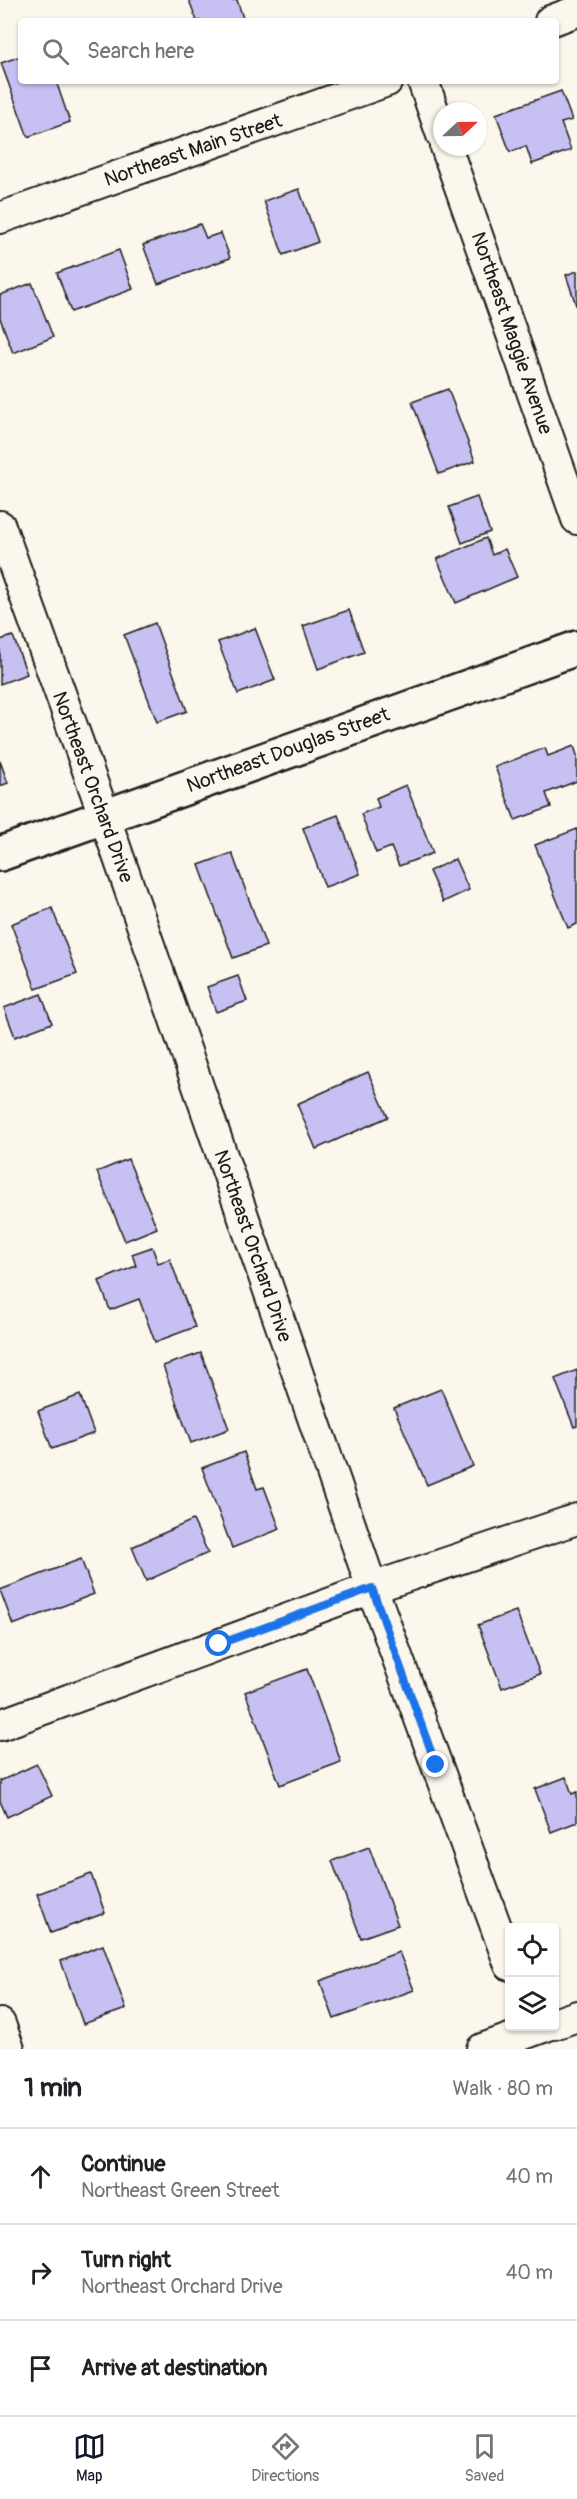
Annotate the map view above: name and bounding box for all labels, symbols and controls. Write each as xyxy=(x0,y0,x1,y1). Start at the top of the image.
search box xyxy=(18,18,559,84)
icon: search xyxy=(39,35,72,68)
text: Search here xyxy=(87,37,194,65)
north arrow xyxy=(433,102,487,156)
street label: Northeast Main Street xyxy=(101,108,286,192)
street label: Northeast Maggie Avenue xyxy=(466,229,558,438)
street label: Northeast Orchard Drive xyxy=(47,688,139,886)
street label: Northeast Douglas Street xyxy=(183,701,394,798)
street label: Northeast Orchard Drive xyxy=(208,1147,298,1346)
route start xyxy=(205,1630,231,1656)
route end xyxy=(422,1751,448,1777)
map controls xyxy=(505,1923,559,2031)
button: locate xyxy=(505,1923,559,1977)
button: layers xyxy=(505,1977,559,2031)
text: 1 min xyxy=(24,2072,82,2104)
text: Walk · 80 m xyxy=(453,2076,553,2101)
text: Continue xyxy=(81,2150,165,2178)
icon: ahead xyxy=(24,2160,57,2193)
text: 40 m xyxy=(506,2164,553,2189)
text: Northeast Green Street xyxy=(81,2178,280,2203)
text: Turn right xyxy=(81,2246,171,2274)
icon: right xyxy=(24,2256,57,2289)
text: 40 m xyxy=(506,2260,553,2285)
text: Northeast Orchard Drive xyxy=(81,2274,283,2299)
icon: arrive xyxy=(24,2352,57,2385)
text: Arrive at destination xyxy=(81,2354,267,2382)
tab: Map xyxy=(73,2430,106,2486)
tab: Directions xyxy=(251,2430,319,2486)
tab: Saved xyxy=(465,2430,504,2486)

